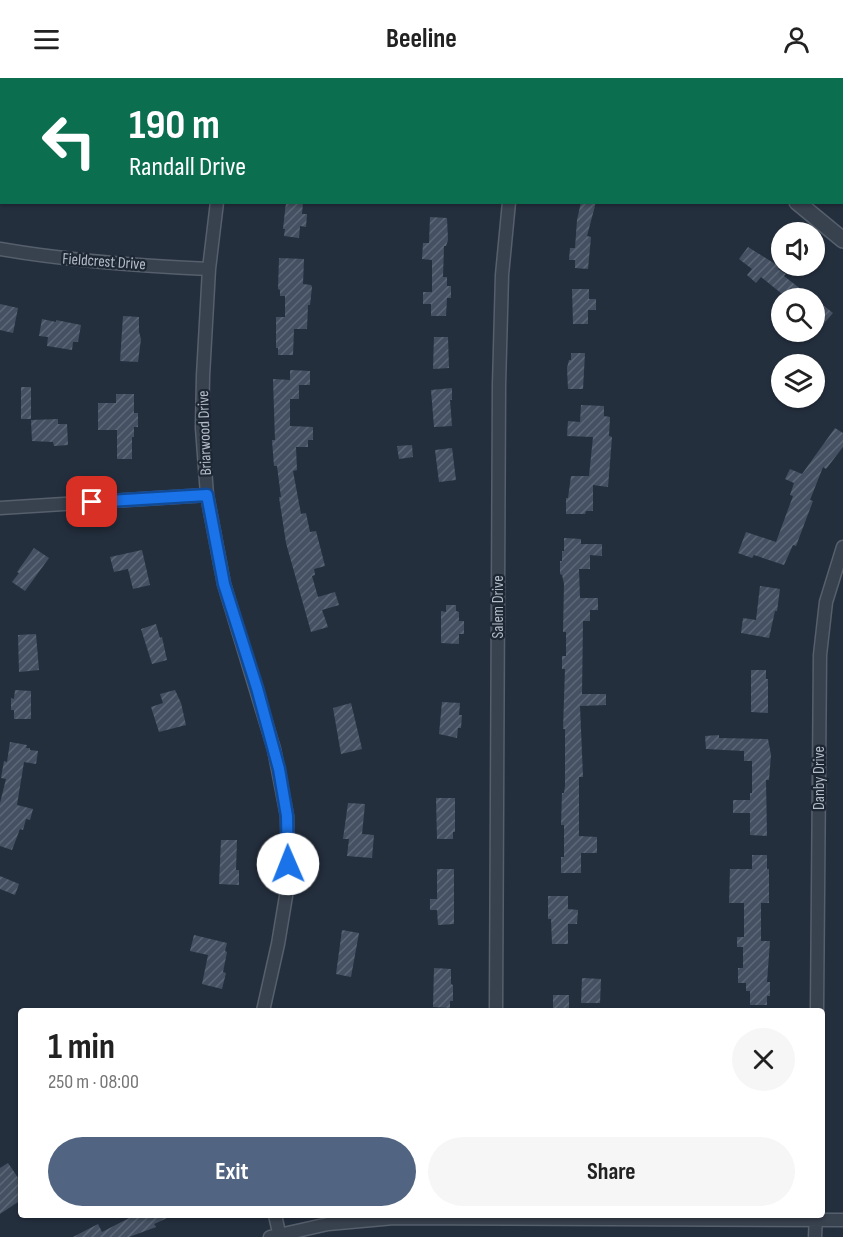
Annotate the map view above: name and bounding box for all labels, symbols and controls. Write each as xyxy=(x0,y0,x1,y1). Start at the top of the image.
icon: menu xyxy=(30,23,63,56)
text: Beeline xyxy=(386,23,457,55)
icon: person xyxy=(780,23,813,56)
text: 190 m xyxy=(129,100,220,151)
icon: left xyxy=(30,102,108,180)
text: Randall Drive xyxy=(129,151,246,183)
map controls xyxy=(771,222,825,408)
button: sound xyxy=(771,222,825,276)
street label: Fieldcrest Drive xyxy=(62,250,146,274)
button: search xyxy=(771,288,825,342)
button: layers xyxy=(771,354,825,408)
street label: Briarwood Drive xyxy=(194,390,216,476)
pin xyxy=(66,476,117,527)
icon: arrive xyxy=(75,485,108,518)
street label: Salem Drive xyxy=(489,575,508,639)
street label: Danby Drive xyxy=(810,746,829,810)
position arrow xyxy=(256,832,320,896)
text: 1 min xyxy=(48,1026,115,1069)
button: close xyxy=(732,1028,795,1091)
text: 250 m · 08:00 xyxy=(48,1070,139,1094)
button: Exit xyxy=(48,1137,416,1206)
button: Share xyxy=(428,1137,795,1206)

